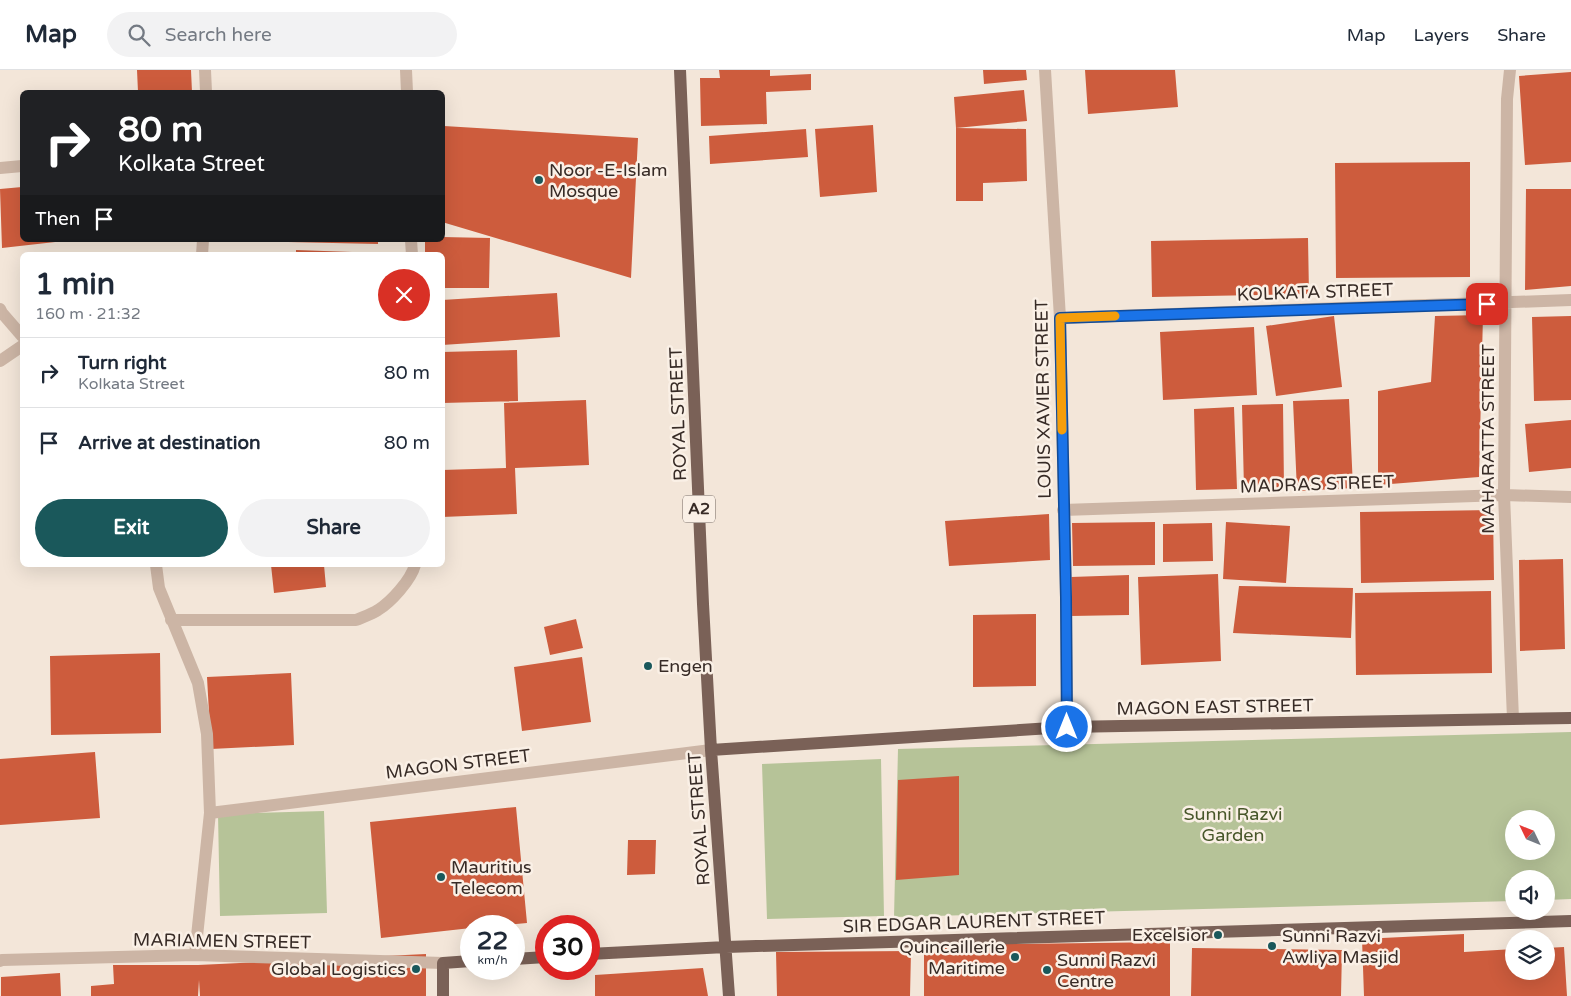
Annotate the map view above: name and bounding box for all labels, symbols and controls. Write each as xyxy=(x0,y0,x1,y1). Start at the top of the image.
search box xyxy=(107,12,457,57)
text: Map xyxy=(25,20,77,49)
icon: search xyxy=(125,21,153,49)
text: Search here xyxy=(165,24,272,46)
text: Map xyxy=(1347,24,1386,46)
text: Layers xyxy=(1414,24,1469,46)
text: Share xyxy=(1497,24,1546,46)
text: 80 m xyxy=(118,109,203,151)
icon: right xyxy=(35,110,100,175)
text: Kolkata Street xyxy=(118,151,265,177)
place label: Noor -E-Islam Mosque xyxy=(549,159,668,202)
marker: Noor -E-Islam Mosque xyxy=(533,174,545,186)
icon: arrive xyxy=(90,205,118,233)
text: Then xyxy=(35,208,80,230)
text: 1 min xyxy=(35,266,115,303)
button: close xyxy=(378,269,430,321)
street label: KOLKATA STREET xyxy=(1236,278,1394,306)
pin xyxy=(1466,283,1508,325)
icon: arrive xyxy=(1473,290,1501,318)
street label: LOUIS XAVIER STREET xyxy=(1030,299,1056,499)
text: 160 m · 21:32 xyxy=(35,304,141,324)
street label: MAHARATTA STREET xyxy=(1477,344,1499,534)
street label: ROYAL STREET xyxy=(665,347,691,481)
text: Turn right xyxy=(78,352,166,374)
icon: right xyxy=(35,359,63,387)
text: 80 m xyxy=(384,362,430,384)
text: Kolkata Street xyxy=(78,374,185,394)
icon: arrive xyxy=(35,429,63,457)
text: Arrive at destination xyxy=(78,432,261,454)
text: 80 m xyxy=(384,432,430,454)
street label: MADRAS STREET xyxy=(1239,470,1395,498)
road number: A2 xyxy=(683,496,715,522)
button: Exit xyxy=(35,499,228,557)
button: Share xyxy=(238,499,430,557)
place label: Engen xyxy=(658,655,713,677)
marker: Engen xyxy=(642,660,654,672)
street label: MAGON EAST STREET xyxy=(1116,694,1314,720)
position arrow xyxy=(1040,700,1092,752)
street label: MAGON STREET xyxy=(384,744,532,784)
street label: ROYAL STREET xyxy=(683,751,715,887)
park label: Sunni Razvi Garden xyxy=(1184,803,1282,846)
north arrow xyxy=(1505,810,1555,860)
map controls xyxy=(1505,810,1555,980)
place label: Mauritius Telecom xyxy=(451,856,532,899)
button: sound xyxy=(1505,870,1555,920)
marker: Mauritius Telecom xyxy=(435,871,447,883)
street label: SIR EDGAR LAURENT STREET xyxy=(842,906,1106,938)
speed limit sign: 30 xyxy=(535,915,600,980)
place label: Excelsior xyxy=(1132,924,1208,946)
place label: Sunni Razvi Awliya Masjid xyxy=(1282,925,1399,968)
text: 22 xyxy=(477,926,508,956)
street label: MARIAMEN STREET xyxy=(133,928,311,954)
marker: Excelsior xyxy=(1212,929,1224,941)
button: layers xyxy=(1505,930,1555,980)
place label: Quincaillerie Maritime xyxy=(899,936,1005,979)
marker: Sunni Razvi Awliya Masjid xyxy=(1266,940,1278,952)
place label: Sunni Razvi Centre xyxy=(1057,949,1156,992)
marker: Quincaillerie Maritime xyxy=(1009,951,1021,963)
text: km/h xyxy=(477,953,508,967)
place label: Global Logistics xyxy=(271,958,406,980)
marker: Global Logistics xyxy=(410,963,422,975)
marker: Sunni Razvi Centre xyxy=(1041,964,1053,976)

